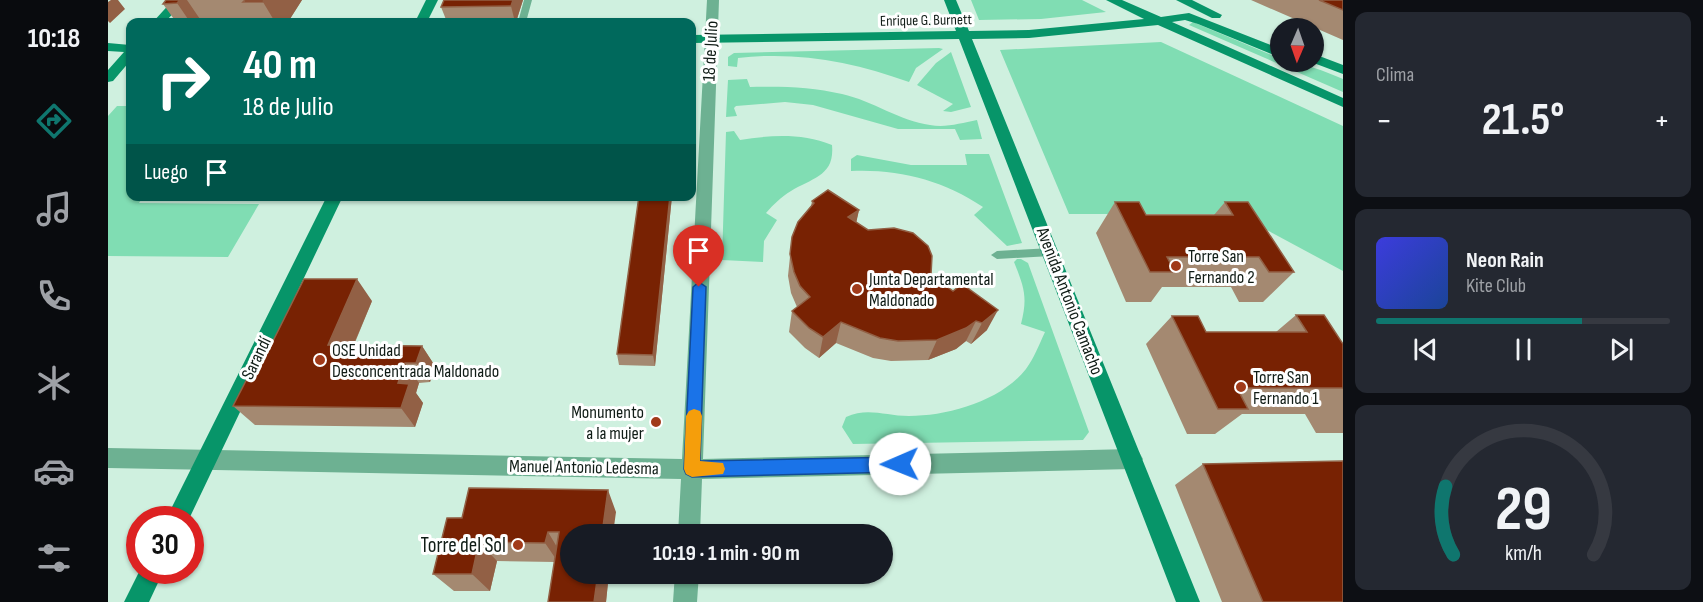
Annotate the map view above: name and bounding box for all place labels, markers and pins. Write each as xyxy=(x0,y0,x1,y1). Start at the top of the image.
pin xyxy=(673,225,724,287)
place label: Torre San Fernando 2 xyxy=(1188,246,1255,288)
marker: Torre San Fernando 2 xyxy=(1169,259,1183,273)
place label: Junta Departamental Maldonado xyxy=(868,269,994,311)
marker: Junta Departamental Maldonado xyxy=(850,282,864,296)
place label: OSE Unidad Desconcentrada Maldonado xyxy=(332,340,499,382)
marker: OSE Unidad Desconcentrada Maldonado xyxy=(313,353,327,367)
place label: Torre San Fernando 1 xyxy=(1253,367,1319,409)
marker: Torre San Fernando 1 xyxy=(1234,380,1248,394)
place label: Monumento a la mujer xyxy=(571,402,644,444)
marker: Monumento a la mujer xyxy=(649,415,663,429)
place label: Torre del Sol xyxy=(421,533,506,558)
marker: Torre del Sol xyxy=(511,538,525,552)

